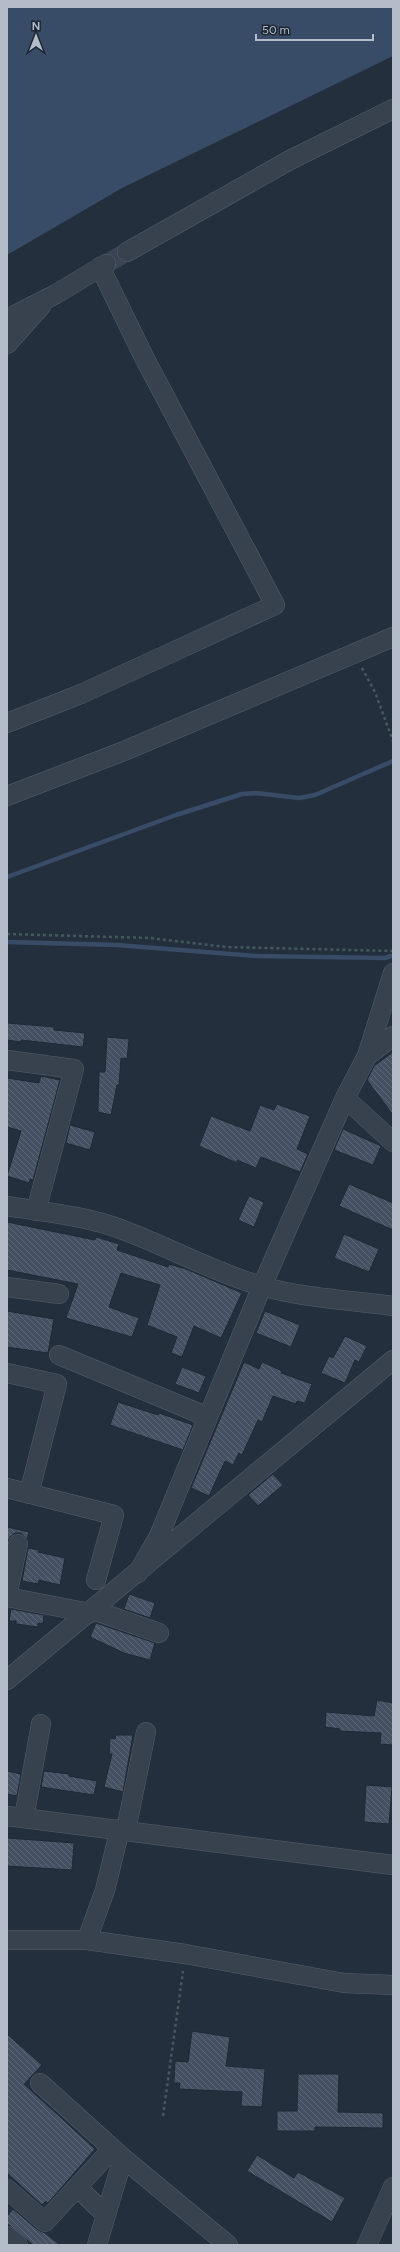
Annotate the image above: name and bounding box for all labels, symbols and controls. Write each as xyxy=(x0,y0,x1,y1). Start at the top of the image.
north arrow xyxy=(16,16,56,56)
scale bar xyxy=(256,16,373,42)
text: N xyxy=(32,20,40,33)
text: 50 m xyxy=(262,23,290,37)

